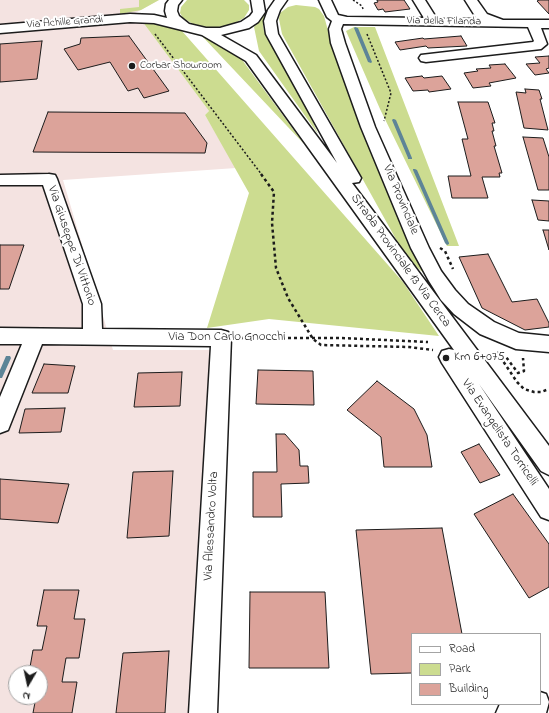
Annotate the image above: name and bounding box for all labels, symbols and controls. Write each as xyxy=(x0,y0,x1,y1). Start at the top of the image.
street label: Via Achille Grandi xyxy=(26,14,104,32)
street label: Via della Filanda xyxy=(407,15,481,29)
place label: Corbar Showroom xyxy=(140,59,222,73)
marker: Corbar Showroom xyxy=(127,61,137,71)
street label: Via Provinciale xyxy=(378,163,422,237)
street label: Via Giuseppe Di Vittorio xyxy=(43,184,99,308)
street label: Strada Provinciale 13 Via Cerca xyxy=(346,191,454,331)
street label: Via Don Carlo Gnocchi xyxy=(168,330,286,346)
place label: Km 6+075 xyxy=(454,350,505,366)
marker: Km 6+075 xyxy=(441,353,451,363)
street label: Via Evangelista Torricelli xyxy=(457,377,541,489)
street label: Via Alessandro Volta xyxy=(201,471,223,581)
legend xyxy=(411,633,541,705)
text: Road xyxy=(449,640,475,658)
text: Park xyxy=(449,660,471,678)
north arrow xyxy=(8,665,48,705)
text: Building xyxy=(449,680,488,698)
text: N xyxy=(21,687,31,704)

